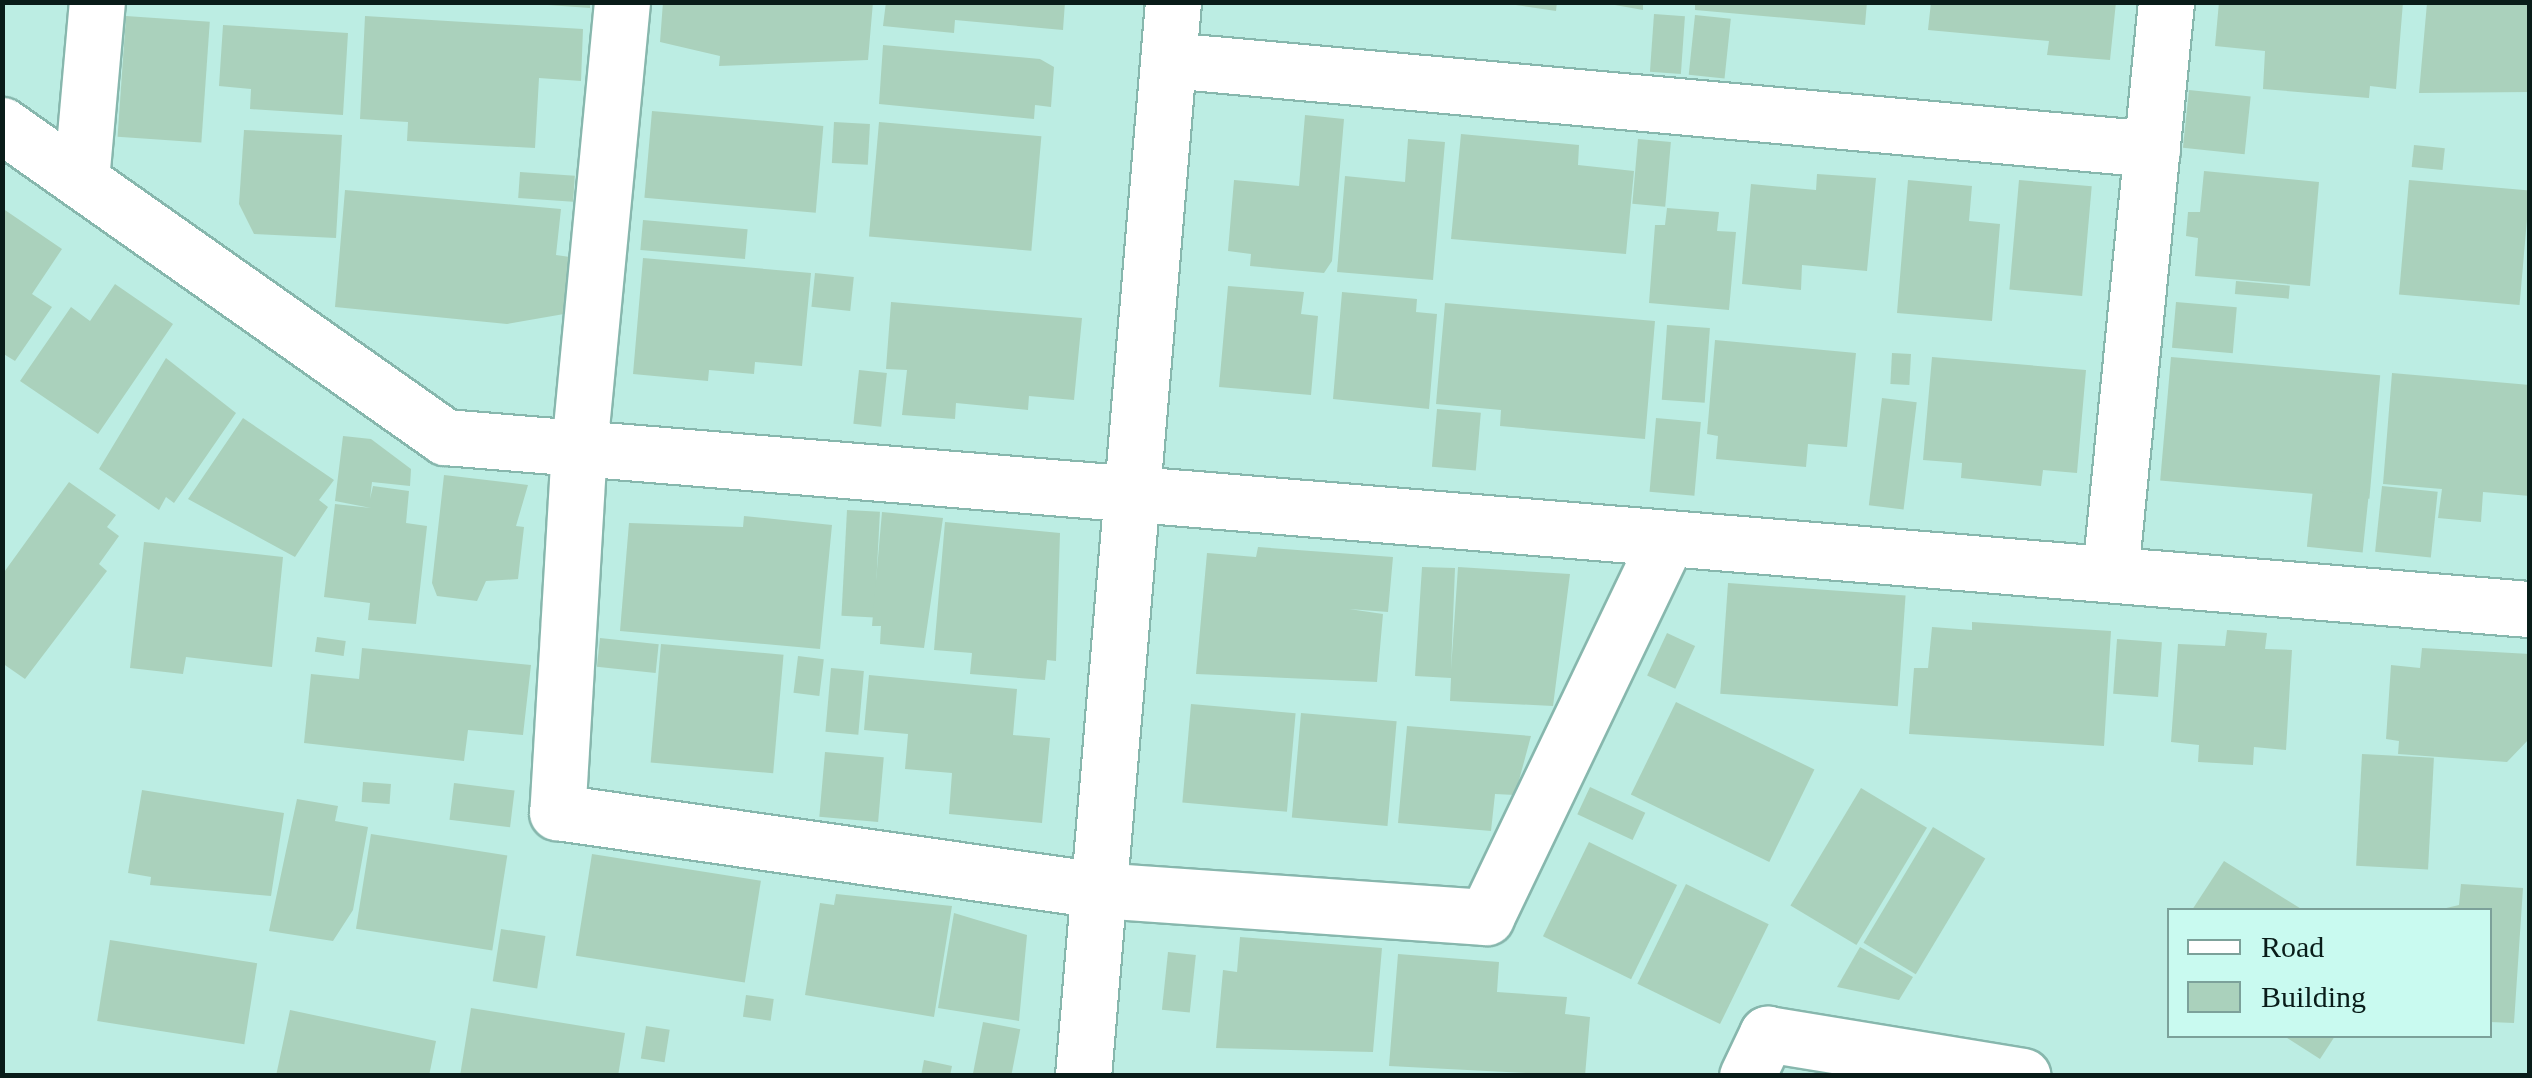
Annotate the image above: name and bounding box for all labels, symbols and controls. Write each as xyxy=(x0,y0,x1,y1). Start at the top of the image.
legend xyxy=(2167,908,2492,1038)
text: Road xyxy=(2261,930,2324,963)
text: Building xyxy=(2261,980,2366,1013)

